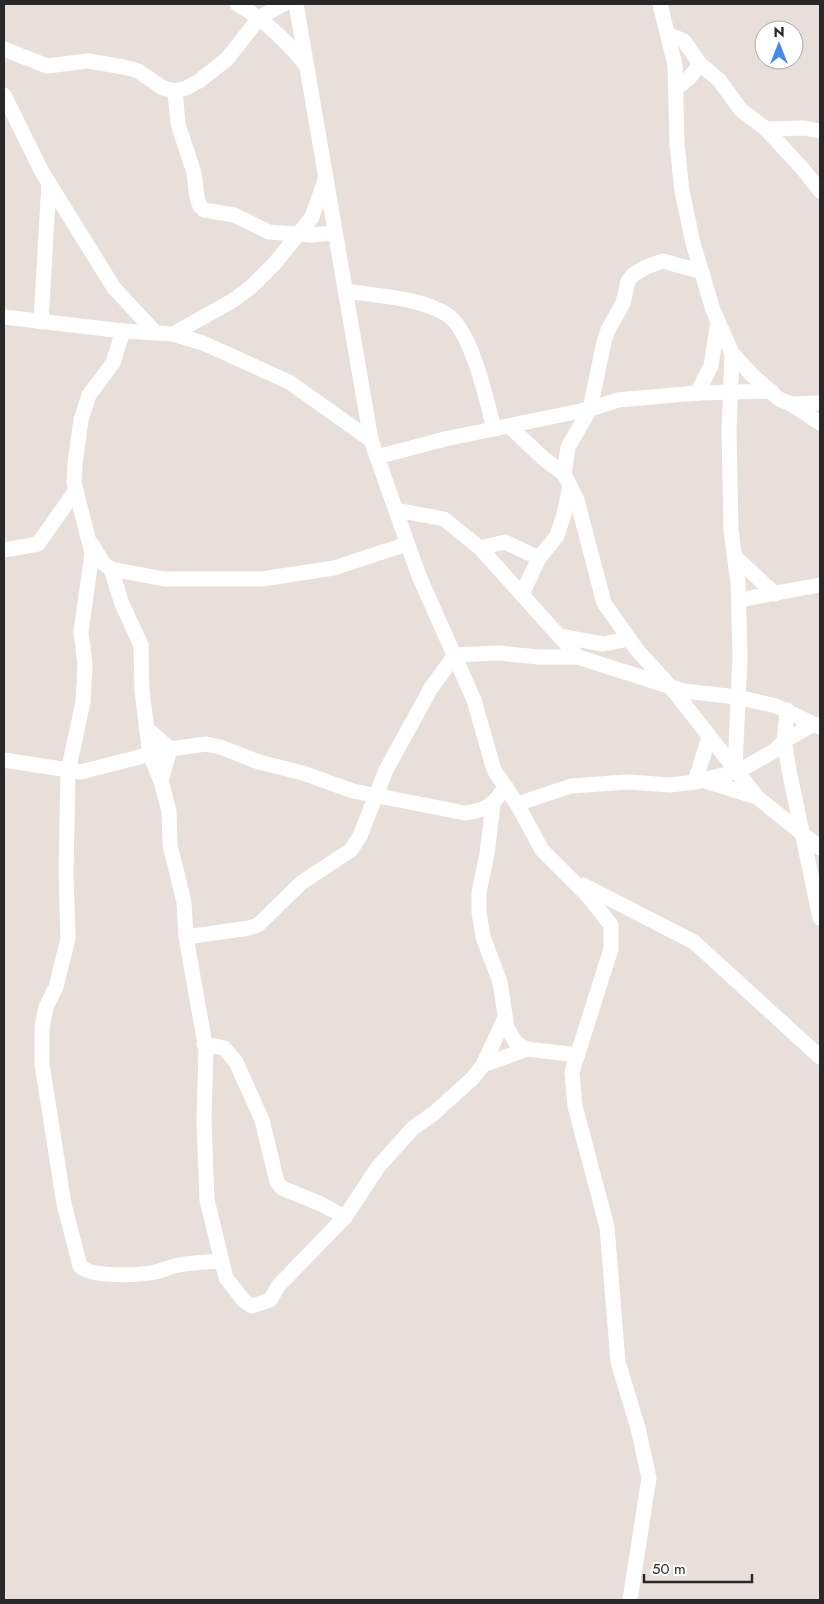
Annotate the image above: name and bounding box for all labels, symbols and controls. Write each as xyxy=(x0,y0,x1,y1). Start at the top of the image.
north arrow xyxy=(754,20,804,70)
text: N xyxy=(773,22,785,42)
scale bar xyxy=(644,1552,752,1584)
text: 50 m xyxy=(652,1558,686,1580)

